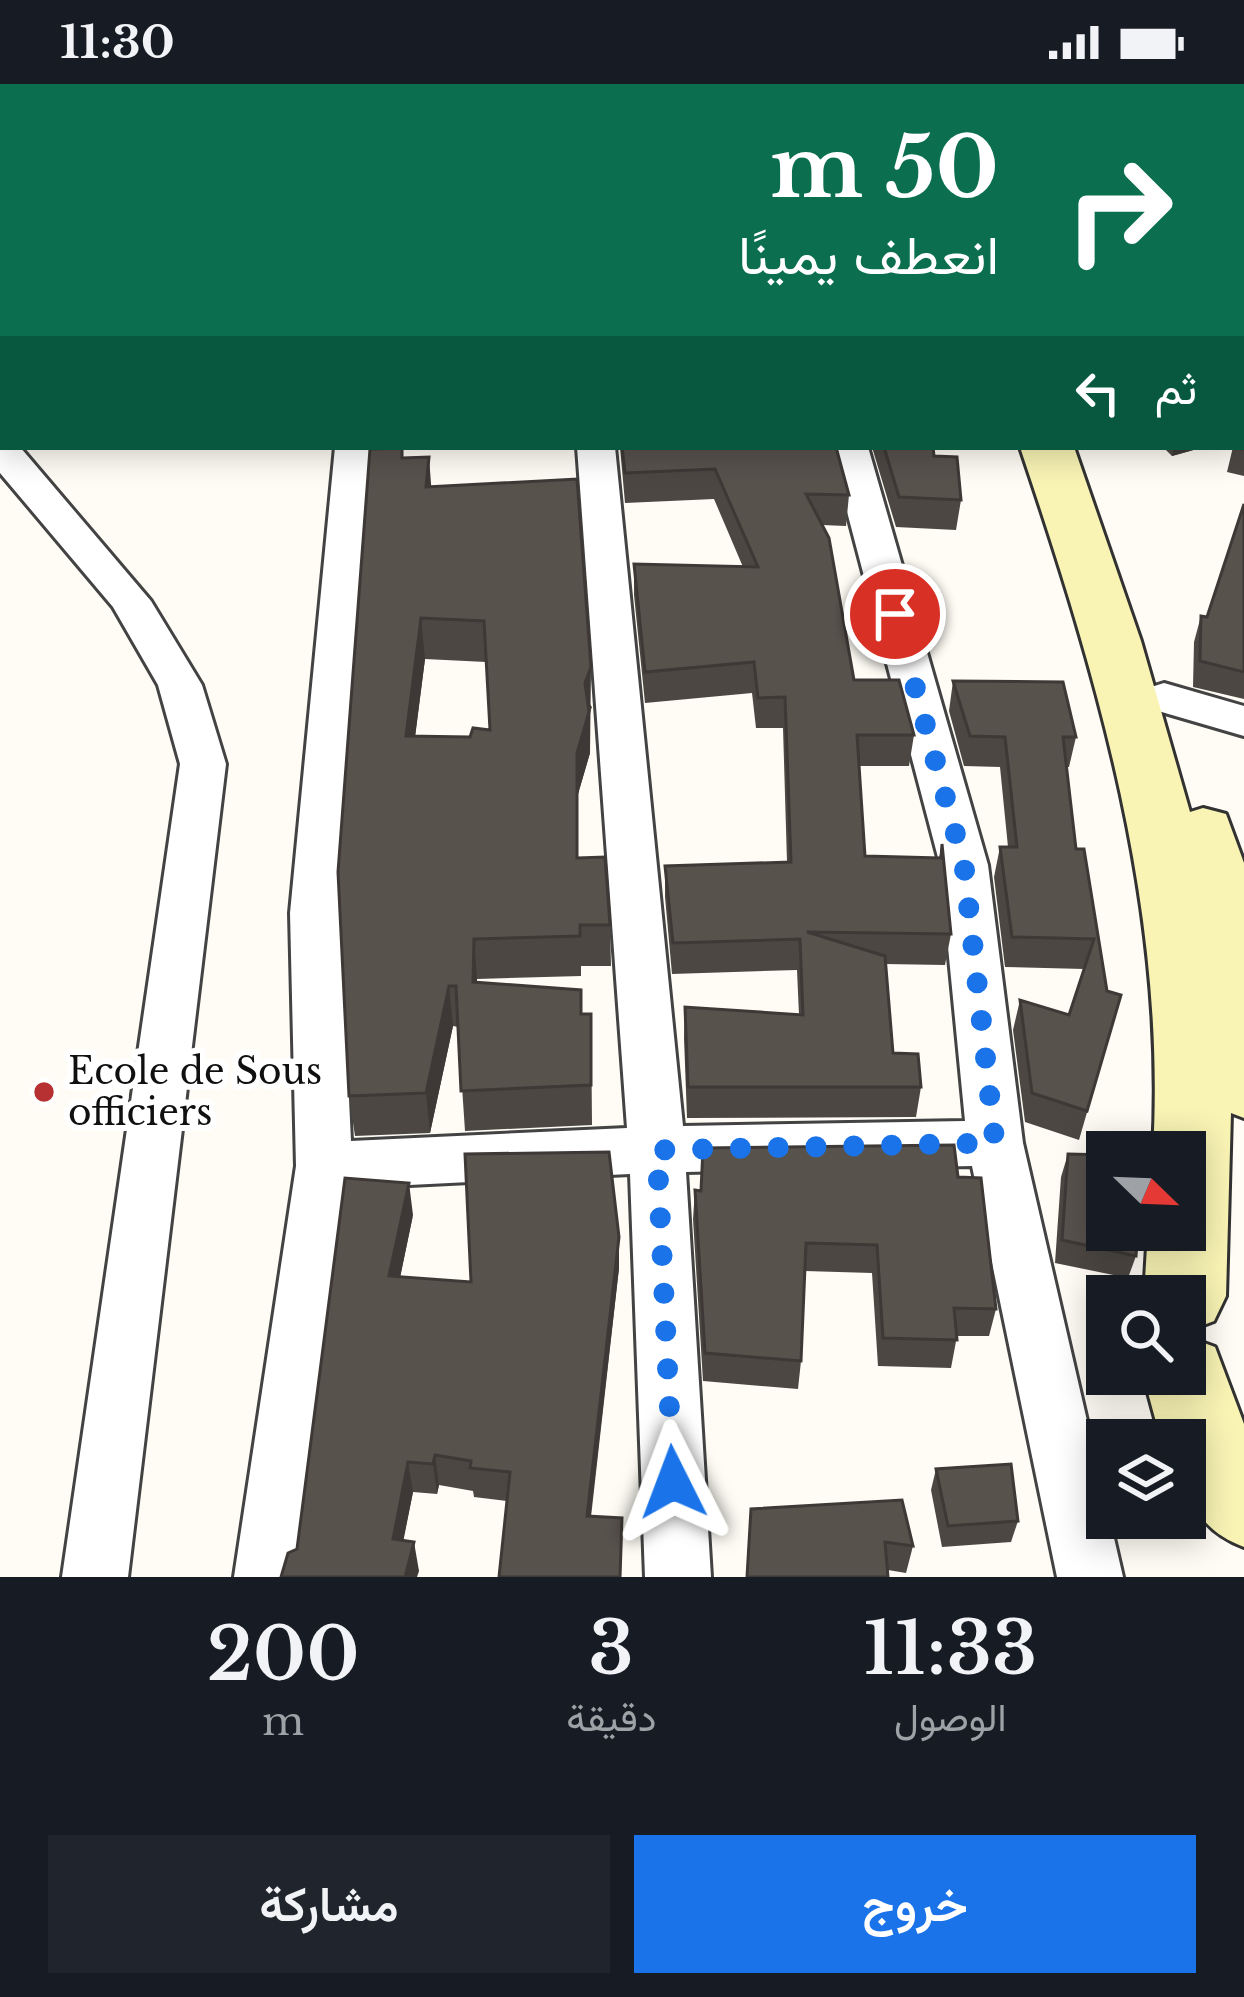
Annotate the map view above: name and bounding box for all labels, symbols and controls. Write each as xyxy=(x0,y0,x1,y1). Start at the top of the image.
text: 11:30 xyxy=(60,14,175,70)
text: 50 m xyxy=(770,116,999,220)
icon: right xyxy=(1041,132,1197,288)
text: انعطف يمينًا xyxy=(738,222,999,289)
icon: left xyxy=(1065,360,1131,426)
text: ثم xyxy=(1155,360,1197,416)
pin xyxy=(844,563,946,665)
icon: arrive xyxy=(862,581,928,647)
place label: Ecole de Sous officiers xyxy=(68,1049,322,1135)
marker: Ecole de Sous officiers xyxy=(31,1079,57,1105)
north arrow xyxy=(1086,1131,1206,1251)
map controls xyxy=(1086,1131,1206,1539)
button: search xyxy=(1086,1275,1206,1395)
position arrow xyxy=(610,1419,736,1545)
button: layers xyxy=(1086,1419,1206,1539)
text: 3 xyxy=(589,1604,634,1693)
text: 11:33 xyxy=(863,1604,1037,1693)
text: 200 xyxy=(207,1610,360,1699)
text: دقيقة xyxy=(566,1693,656,1742)
text: الوصول xyxy=(894,1693,1006,1742)
text: m xyxy=(262,1697,304,1746)
button: مشاركة xyxy=(48,1835,610,1973)
button: خروج xyxy=(634,1835,1196,1973)

